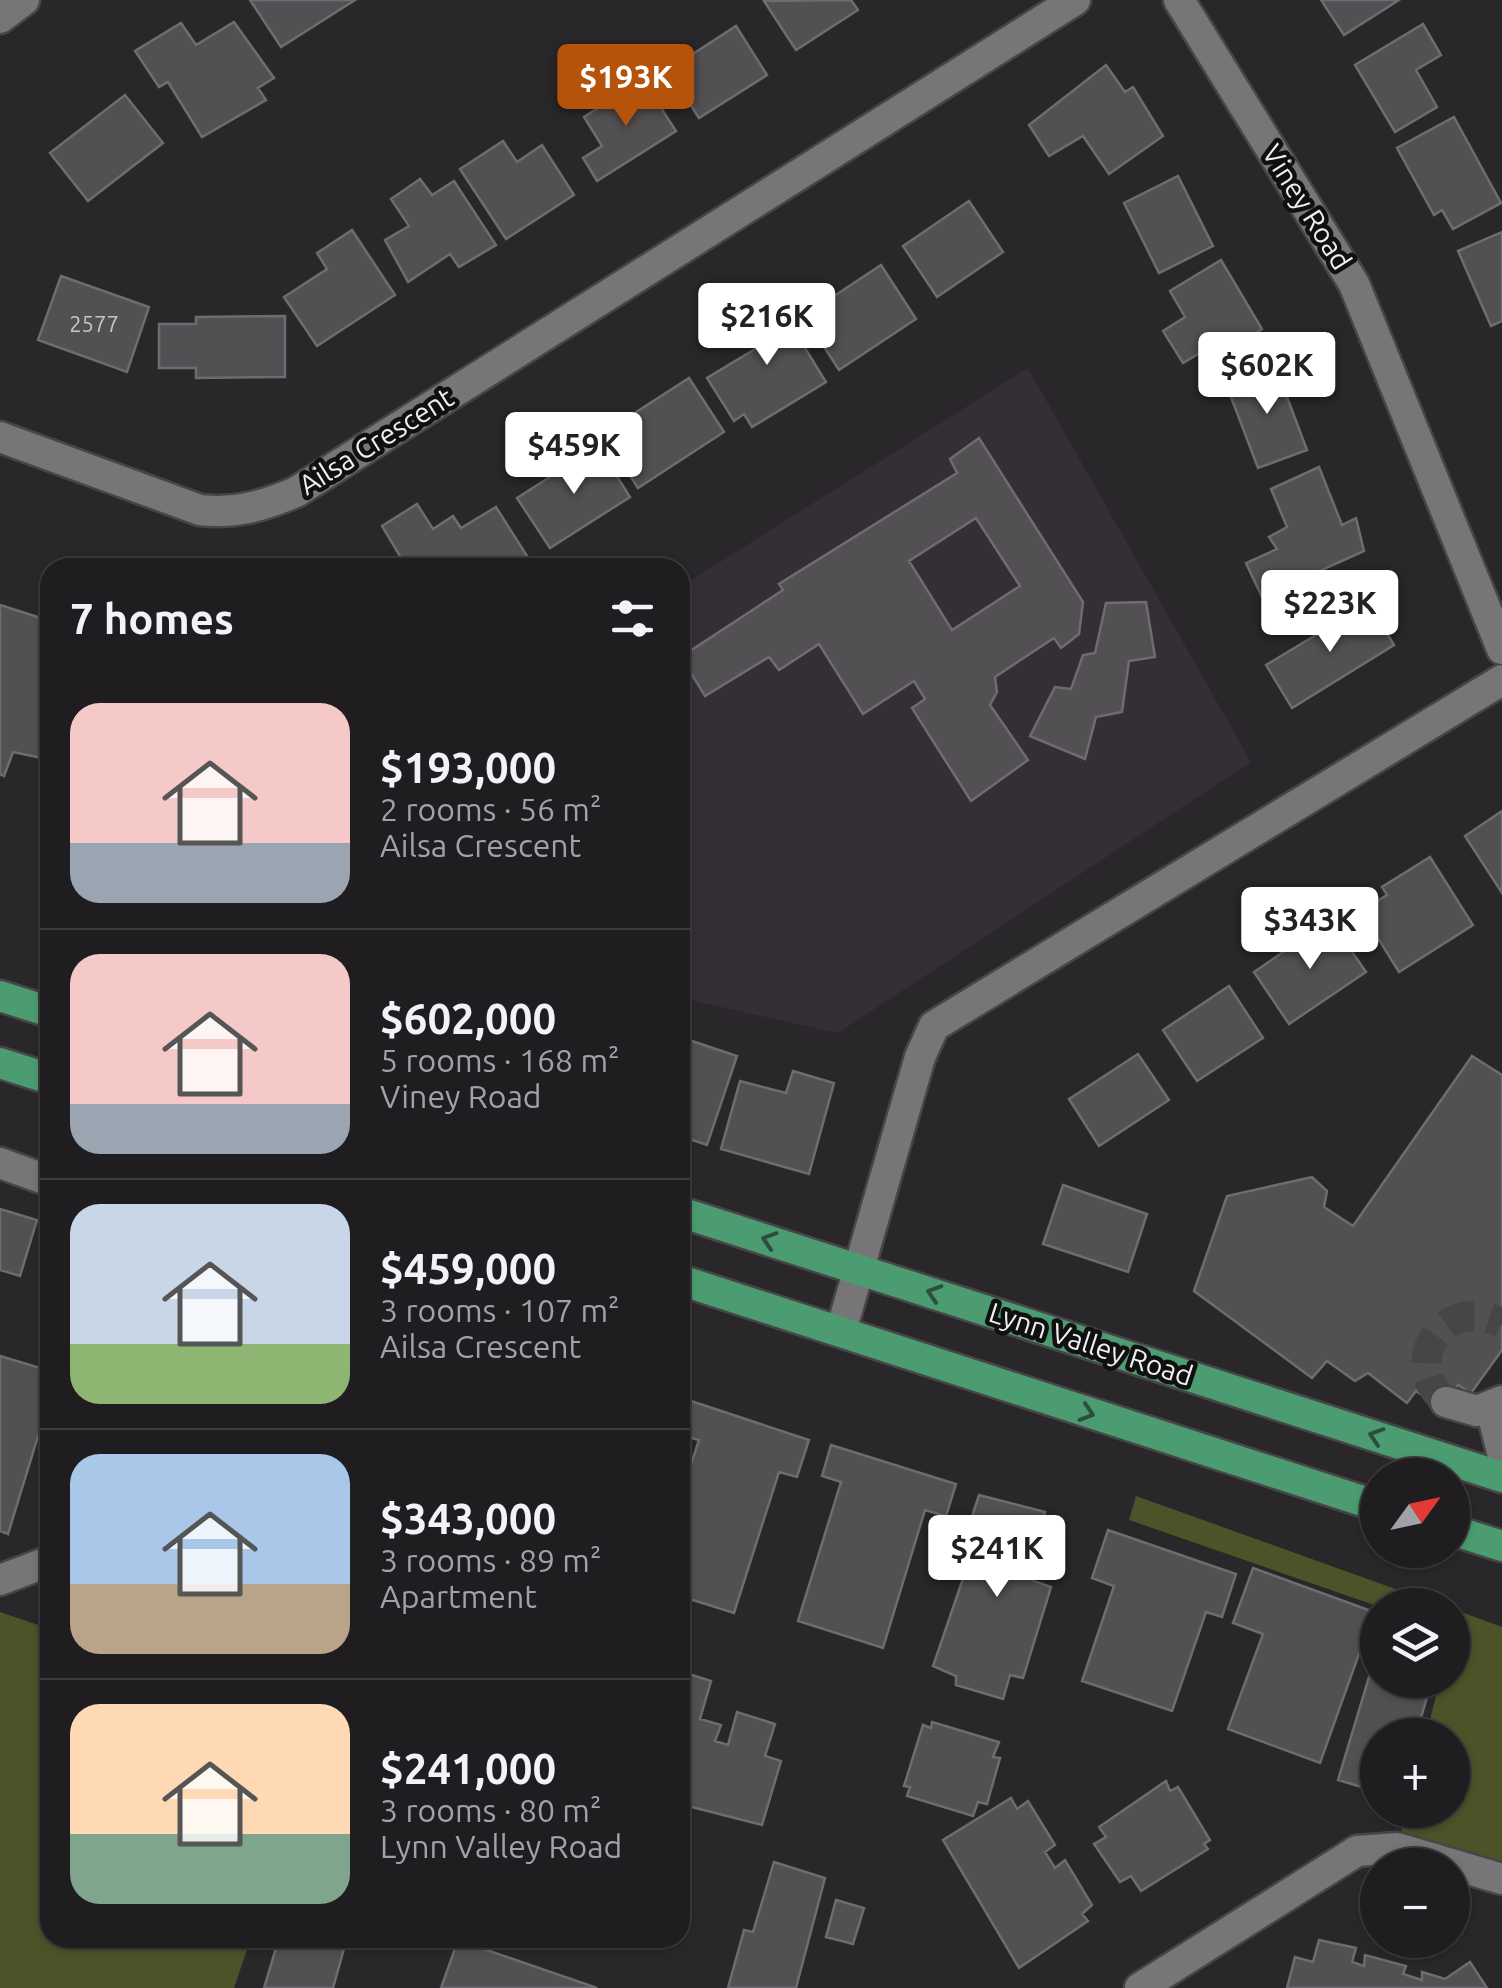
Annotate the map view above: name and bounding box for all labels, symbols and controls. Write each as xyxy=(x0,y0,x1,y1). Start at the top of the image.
pin: $193K xyxy=(556,44,696,129)
text: $193K xyxy=(579,58,673,94)
street label: Viney Road xyxy=(1257,139,1358,275)
pin: $216K xyxy=(697,283,837,368)
text: $216K xyxy=(720,297,814,333)
house number: 2577 xyxy=(69,311,119,336)
pin: $602K xyxy=(1197,332,1337,417)
text: $602K xyxy=(1220,346,1314,382)
street label: Ailsa Crescent xyxy=(293,381,459,500)
pin: $459K xyxy=(504,412,644,497)
text: $459K xyxy=(527,426,621,462)
pin: $223K xyxy=(1260,570,1400,655)
text: $223K xyxy=(1283,584,1377,620)
icon: filters xyxy=(605,591,660,646)
text: 7 homes xyxy=(70,595,234,642)
icon: home xyxy=(150,743,270,863)
text: $193,000 xyxy=(380,744,556,791)
text: 2 rooms · 56 m² xyxy=(380,791,601,827)
text: Ailsa Crescent xyxy=(380,827,581,863)
pin: $343K xyxy=(1240,887,1380,972)
text: $343K xyxy=(1263,901,1357,937)
icon: home xyxy=(150,994,270,1114)
text: $602,000 xyxy=(380,995,556,1042)
text: 5 rooms · 168 m² xyxy=(380,1042,620,1078)
text: Viney Road xyxy=(380,1078,542,1114)
one-way arrow xyxy=(762,1231,779,1252)
icon: home xyxy=(150,1244,270,1364)
text: $459,000 xyxy=(380,1245,556,1292)
one-way arrow xyxy=(926,1284,943,1304)
text: 3 rooms · 107 m² xyxy=(380,1292,620,1328)
street label: Lynn Valley Road xyxy=(986,1296,1197,1391)
text: Ailsa Crescent xyxy=(380,1328,581,1364)
one-way arrow xyxy=(1078,1402,1095,1422)
one-way arrow xyxy=(1368,1427,1385,1447)
north arrow xyxy=(1360,1458,1470,1568)
map controls xyxy=(1360,1458,1470,1958)
icon: home xyxy=(150,1494,270,1614)
text: $343,000 xyxy=(380,1495,556,1542)
pin: $241K xyxy=(927,1515,1067,1600)
text: $241K xyxy=(950,1529,1044,1565)
text: 3 rooms · 89 m² xyxy=(380,1542,601,1578)
text: Apartment xyxy=(380,1578,537,1614)
button: layers xyxy=(1360,1588,1470,1698)
button: + xyxy=(1360,1718,1470,1828)
icon: home xyxy=(150,1744,270,1864)
text: $241,000 xyxy=(380,1745,556,1792)
text: 3 rooms · 80 m² xyxy=(380,1792,601,1828)
text: Lynn Valley Road xyxy=(380,1828,622,1864)
button: − xyxy=(1360,1848,1470,1958)

